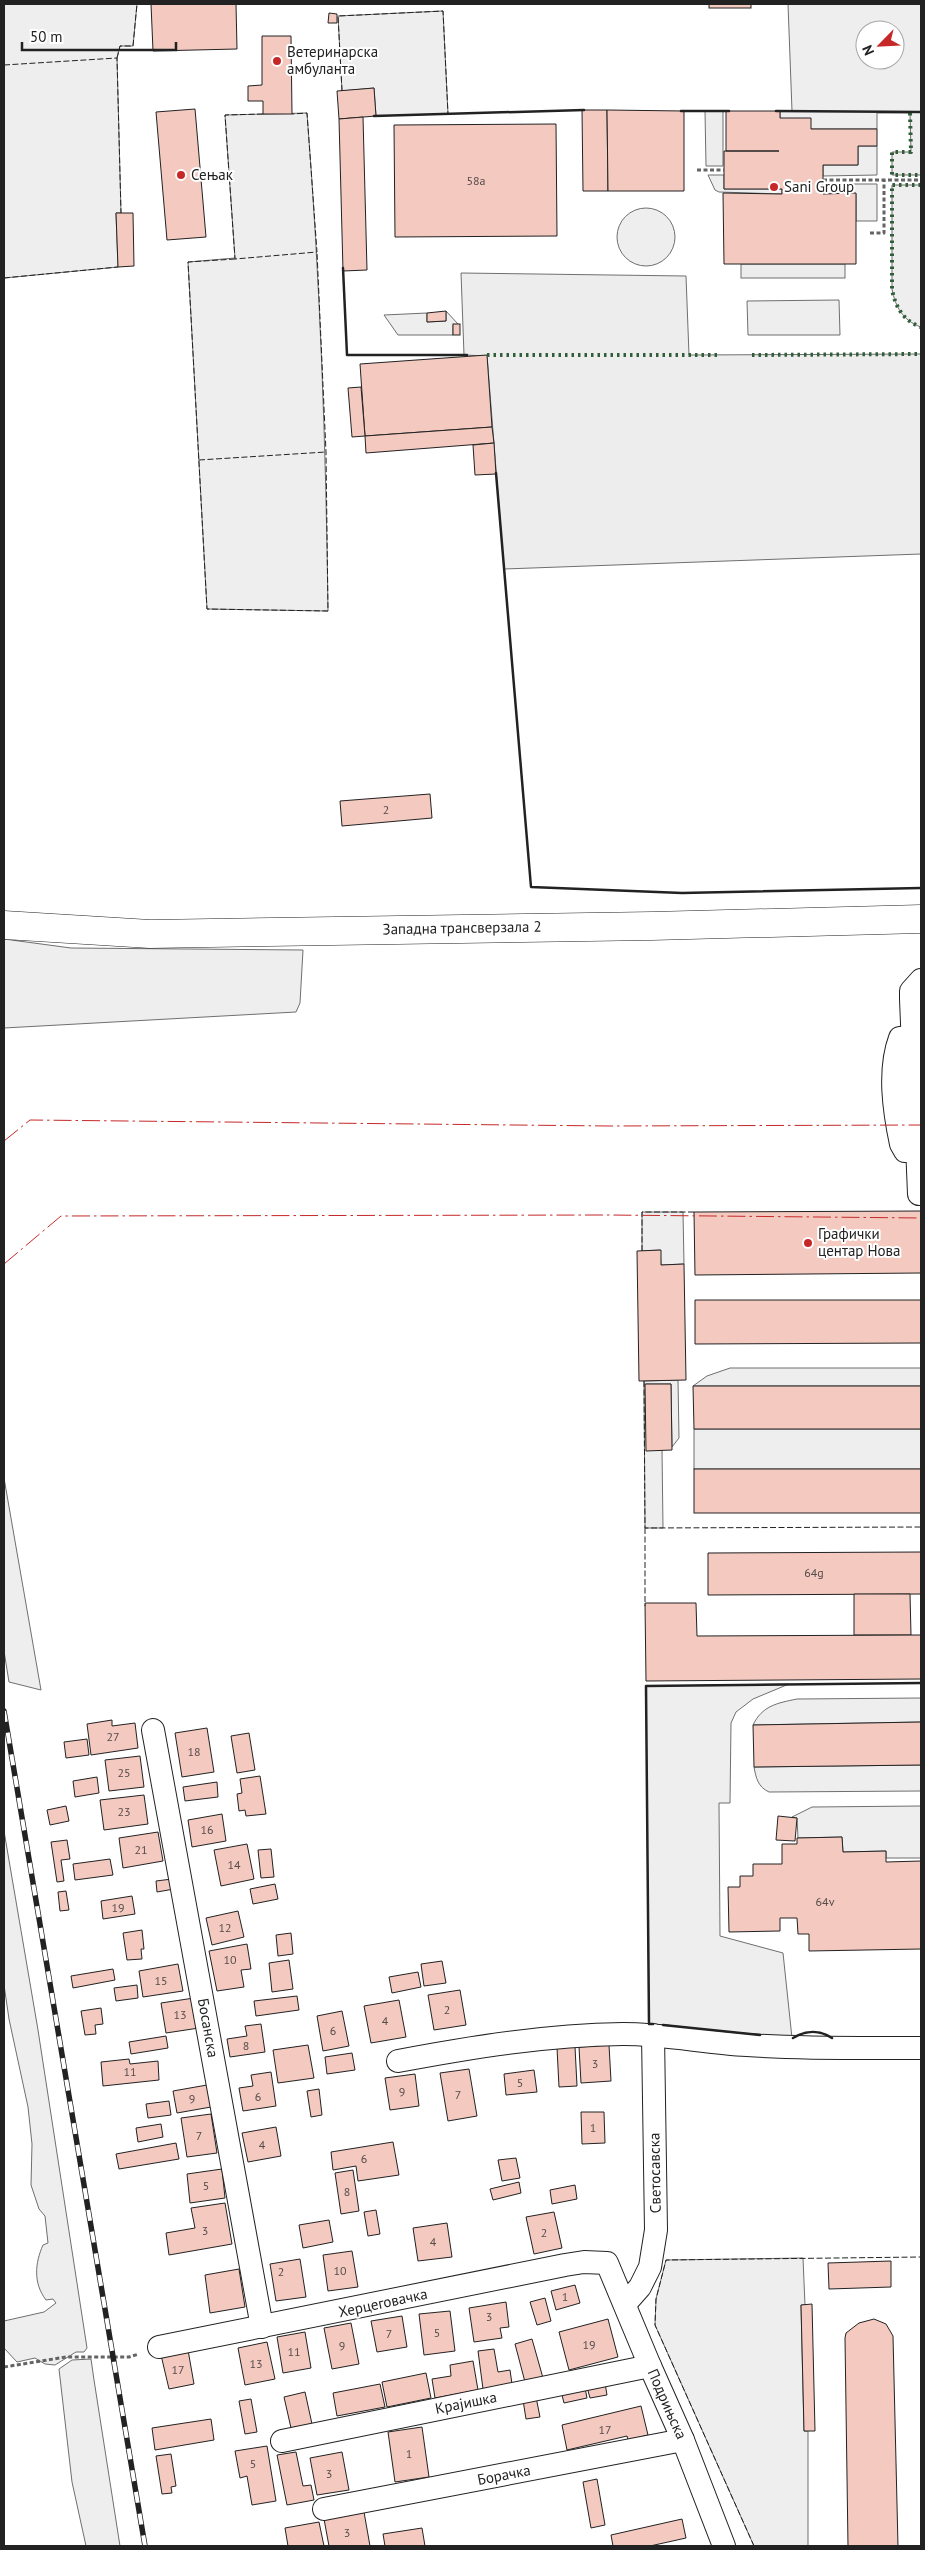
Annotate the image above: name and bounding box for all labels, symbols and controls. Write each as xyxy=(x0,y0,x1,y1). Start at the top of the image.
scale bar xyxy=(22,20,176,52)
north arrow xyxy=(855,20,905,70)
text: 50 m xyxy=(30,27,63,46)
place label: Ветеринарска амбуланта xyxy=(287,42,378,78)
text: N xyxy=(858,42,878,58)
marker: Ветеринарска амбуланта xyxy=(271,55,283,67)
place label: Сењак xyxy=(191,165,234,184)
marker: Сењак xyxy=(175,169,187,181)
house number: 58a xyxy=(466,173,486,188)
place label: Sani Group xyxy=(784,177,854,196)
marker: Sani Group xyxy=(768,181,780,193)
house number: 2 xyxy=(383,802,389,817)
street label: Западна трансверзала 2 xyxy=(382,917,542,938)
place label: Графички центар Нова xyxy=(818,1224,901,1260)
marker: Графички центар Нова xyxy=(802,1237,814,1249)
house number: 64g xyxy=(804,1565,824,1580)
house number: 27 xyxy=(106,1729,120,1744)
house number: 18 xyxy=(187,1744,201,1759)
house number: 25 xyxy=(117,1765,131,1780)
house number: 23 xyxy=(117,1804,131,1819)
house number: 16 xyxy=(200,1822,214,1837)
house number: 21 xyxy=(134,1842,148,1857)
house number: 14 xyxy=(227,1857,241,1872)
house number: 64v xyxy=(816,1894,835,1909)
house number: 19 xyxy=(111,1900,125,1915)
house number: 12 xyxy=(218,1920,232,1935)
house number: 10 xyxy=(223,1952,237,1967)
house number: 15 xyxy=(154,1973,168,1988)
street label: Босанска xyxy=(194,1997,223,2059)
house number: 2 xyxy=(444,2002,450,2017)
house number: 13 xyxy=(173,2007,187,2022)
house number: 4 xyxy=(382,2013,389,2028)
house number: 6 xyxy=(330,2023,336,2038)
house number: 8 xyxy=(243,2038,249,2053)
house number: 3 xyxy=(592,2056,598,2071)
house number: 11 xyxy=(123,2064,137,2079)
house number: 5 xyxy=(517,2075,523,2090)
house number: 9 xyxy=(399,2084,405,2099)
house number: 7 xyxy=(455,2087,461,2102)
house number: 6 xyxy=(255,2089,261,2104)
house number: 9 xyxy=(189,2091,195,2106)
house number: 1 xyxy=(590,2120,596,2135)
house number: 7 xyxy=(196,2128,202,2143)
street label: Светосавска xyxy=(644,2133,665,2213)
house number: 4 xyxy=(259,2137,266,2152)
house number: 6 xyxy=(361,2151,367,2166)
house number: 5 xyxy=(203,2178,209,2193)
house number: 8 xyxy=(344,2184,350,2199)
house number: 3 xyxy=(202,2223,208,2238)
house number: 2 xyxy=(541,2225,547,2240)
house number: 4 xyxy=(430,2234,437,2249)
house number: 10 xyxy=(333,2263,347,2278)
house number: 2 xyxy=(278,2264,284,2279)
street label: Херцеговачка xyxy=(337,2284,429,2321)
house number: 1 xyxy=(562,2289,568,2304)
house number: 3 xyxy=(486,2309,492,2324)
house number: 5 xyxy=(434,2325,440,2340)
house number: 7 xyxy=(386,2326,392,2341)
house number: 19 xyxy=(582,2337,596,2352)
house number: 9 xyxy=(339,2338,345,2353)
house number: 11 xyxy=(287,2344,301,2359)
house number: 13 xyxy=(249,2356,263,2371)
house number: 17 xyxy=(171,2362,185,2377)
street label: Подрињска xyxy=(644,2366,691,2442)
street label: Крајишка xyxy=(433,2387,498,2418)
house number: 17 xyxy=(598,2422,612,2437)
house number: 1 xyxy=(406,2446,412,2461)
house number: 5 xyxy=(250,2456,256,2471)
street label: Борачка xyxy=(476,2460,532,2489)
house number: 3 xyxy=(326,2466,332,2481)
house number: 3 xyxy=(344,2525,350,2540)

